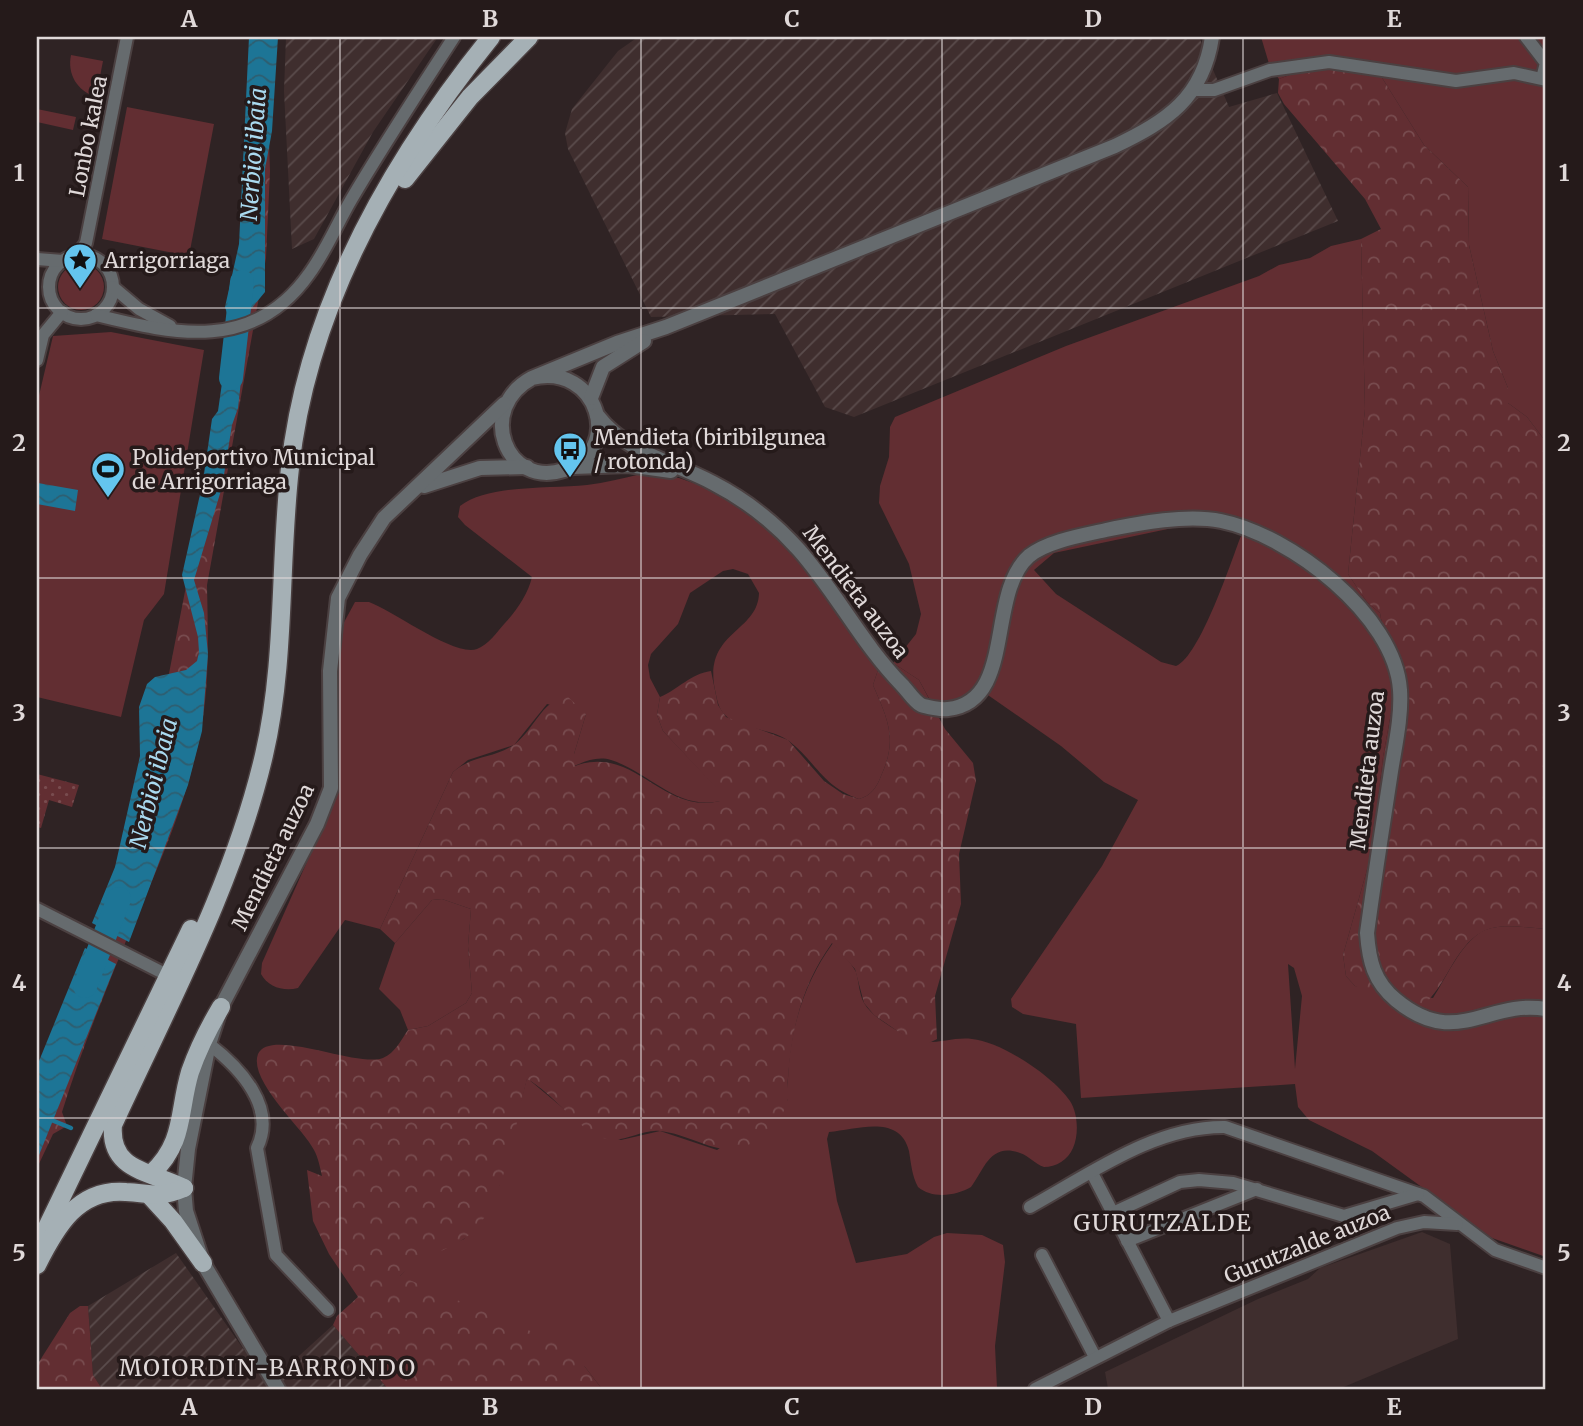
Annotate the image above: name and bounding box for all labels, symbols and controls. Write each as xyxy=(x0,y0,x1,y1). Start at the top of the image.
text: A xyxy=(180,4,198,33)
text: B xyxy=(482,4,498,33)
text: C xyxy=(784,4,800,33)
text: D xyxy=(1084,4,1102,33)
text: E xyxy=(1386,4,1402,33)
street label: Lonbo kalea xyxy=(63,73,113,199)
water label: Nerbioi ibaia xyxy=(234,86,272,222)
text: 1 xyxy=(14,158,25,187)
text: 1 xyxy=(1559,158,1570,187)
place icon: Arrigorriaga xyxy=(61,241,99,290)
place label: Arrigorriaga xyxy=(103,247,230,274)
place label: Mendieta (biribilgunea / rotonda) xyxy=(594,424,826,475)
text: 2 xyxy=(12,428,26,457)
text: 2 xyxy=(1557,428,1571,457)
bus stop icon: Mendieta (biribilgunea / rotonda) xyxy=(551,430,589,479)
place label: Polideportivo Municipal de Arrigorriaga xyxy=(132,444,376,495)
sports icon: Polideportivo Municipal de Arrigorriaga xyxy=(89,450,127,499)
street label: Mendieta auzoa xyxy=(797,520,915,664)
street label: Mendieta auzoa xyxy=(1344,689,1390,851)
text: 3 xyxy=(12,698,26,727)
text: 3 xyxy=(1557,698,1571,727)
water label: Nerbioi ibaia xyxy=(123,715,183,851)
street label: Mendieta auzoa xyxy=(226,779,320,935)
text: 4 xyxy=(12,968,27,997)
text: 4 xyxy=(1557,968,1572,997)
street label: Gurutzalde auzoa xyxy=(1220,1198,1394,1290)
district label: GURUTZALDE xyxy=(1073,1208,1253,1237)
text: 5 xyxy=(12,1238,26,1267)
text: 5 xyxy=(1557,1238,1571,1267)
district label: MOIORDIN-BARRONDO xyxy=(119,1353,417,1382)
text: A xyxy=(180,1392,198,1421)
text: B xyxy=(482,1392,498,1421)
text: C xyxy=(784,1392,800,1421)
text: D xyxy=(1084,1392,1102,1421)
text: E xyxy=(1386,1392,1402,1421)

